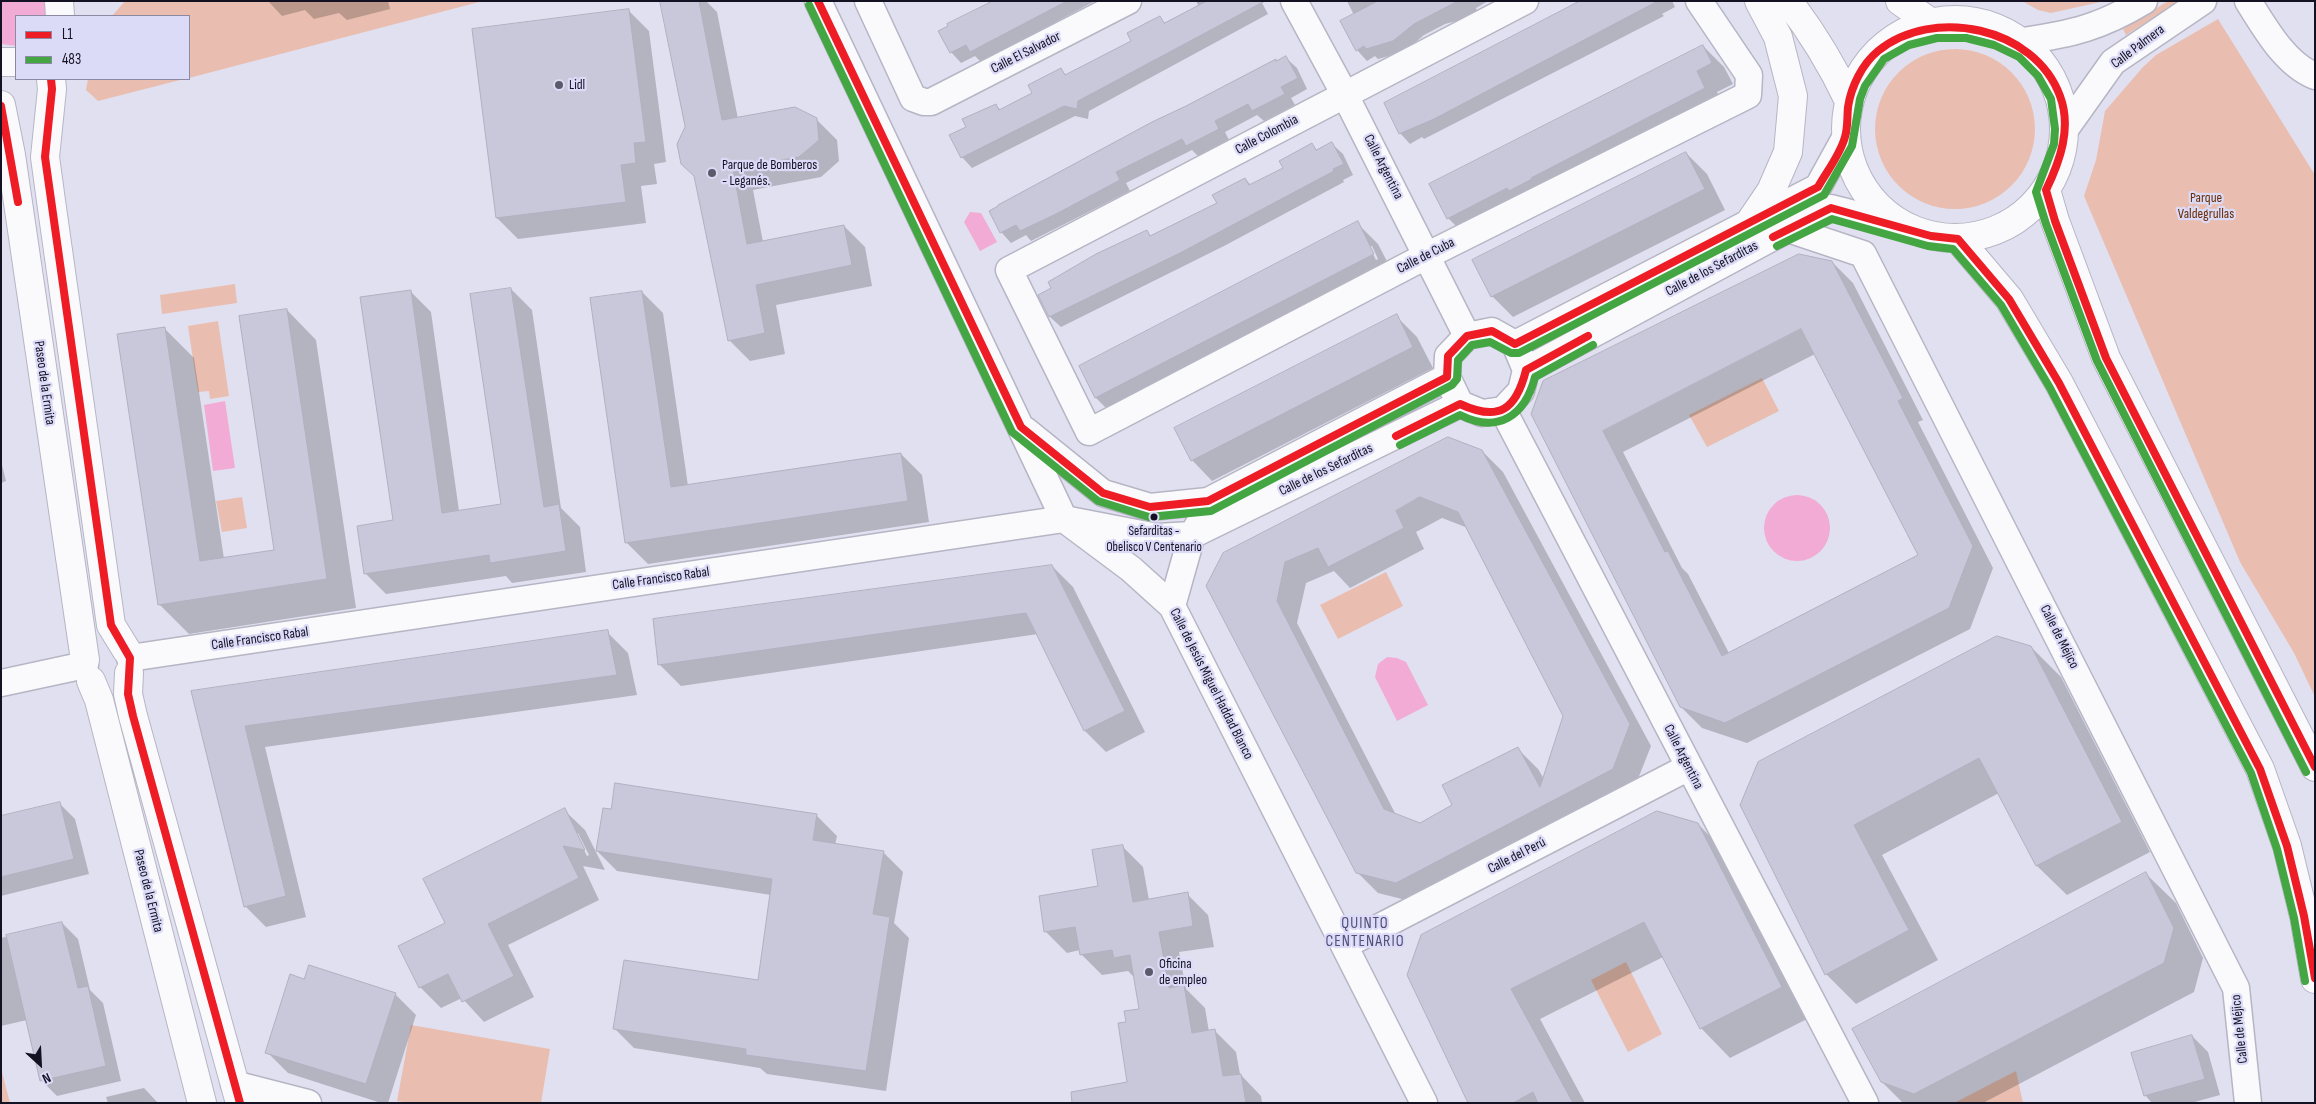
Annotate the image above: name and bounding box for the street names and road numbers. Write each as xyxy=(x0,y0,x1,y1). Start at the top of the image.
street label: Calle Palmera xyxy=(2108,21,2168,73)
street label: Calle El Salvador xyxy=(988,28,1064,78)
street label: Calle Colombia xyxy=(1233,111,1301,159)
street label: Calle Argentina xyxy=(1360,132,1406,202)
street label: Calle de Cuba xyxy=(1394,234,1458,278)
street label: Calle de los Sefarditas xyxy=(1663,238,1761,300)
street label: Paseo de la Ermita xyxy=(30,340,58,426)
street label: Calle de los Sefarditas xyxy=(1276,440,1376,500)
street label: Calle Francisco Rabal xyxy=(611,564,711,594)
street label: Calle de Méjico xyxy=(2036,602,2082,672)
street label: Calle de Jesús Miguel Haddad Blanco xyxy=(1166,606,1256,762)
street label: Calle Francisco Rabal xyxy=(210,624,310,654)
street label: Calle Argentina xyxy=(1660,722,1706,792)
street label: Calle del Perú xyxy=(1485,834,1549,878)
street label: Paseo de la Ermita xyxy=(130,848,166,934)
street label: Calle de Méjico xyxy=(2228,994,2252,1064)

